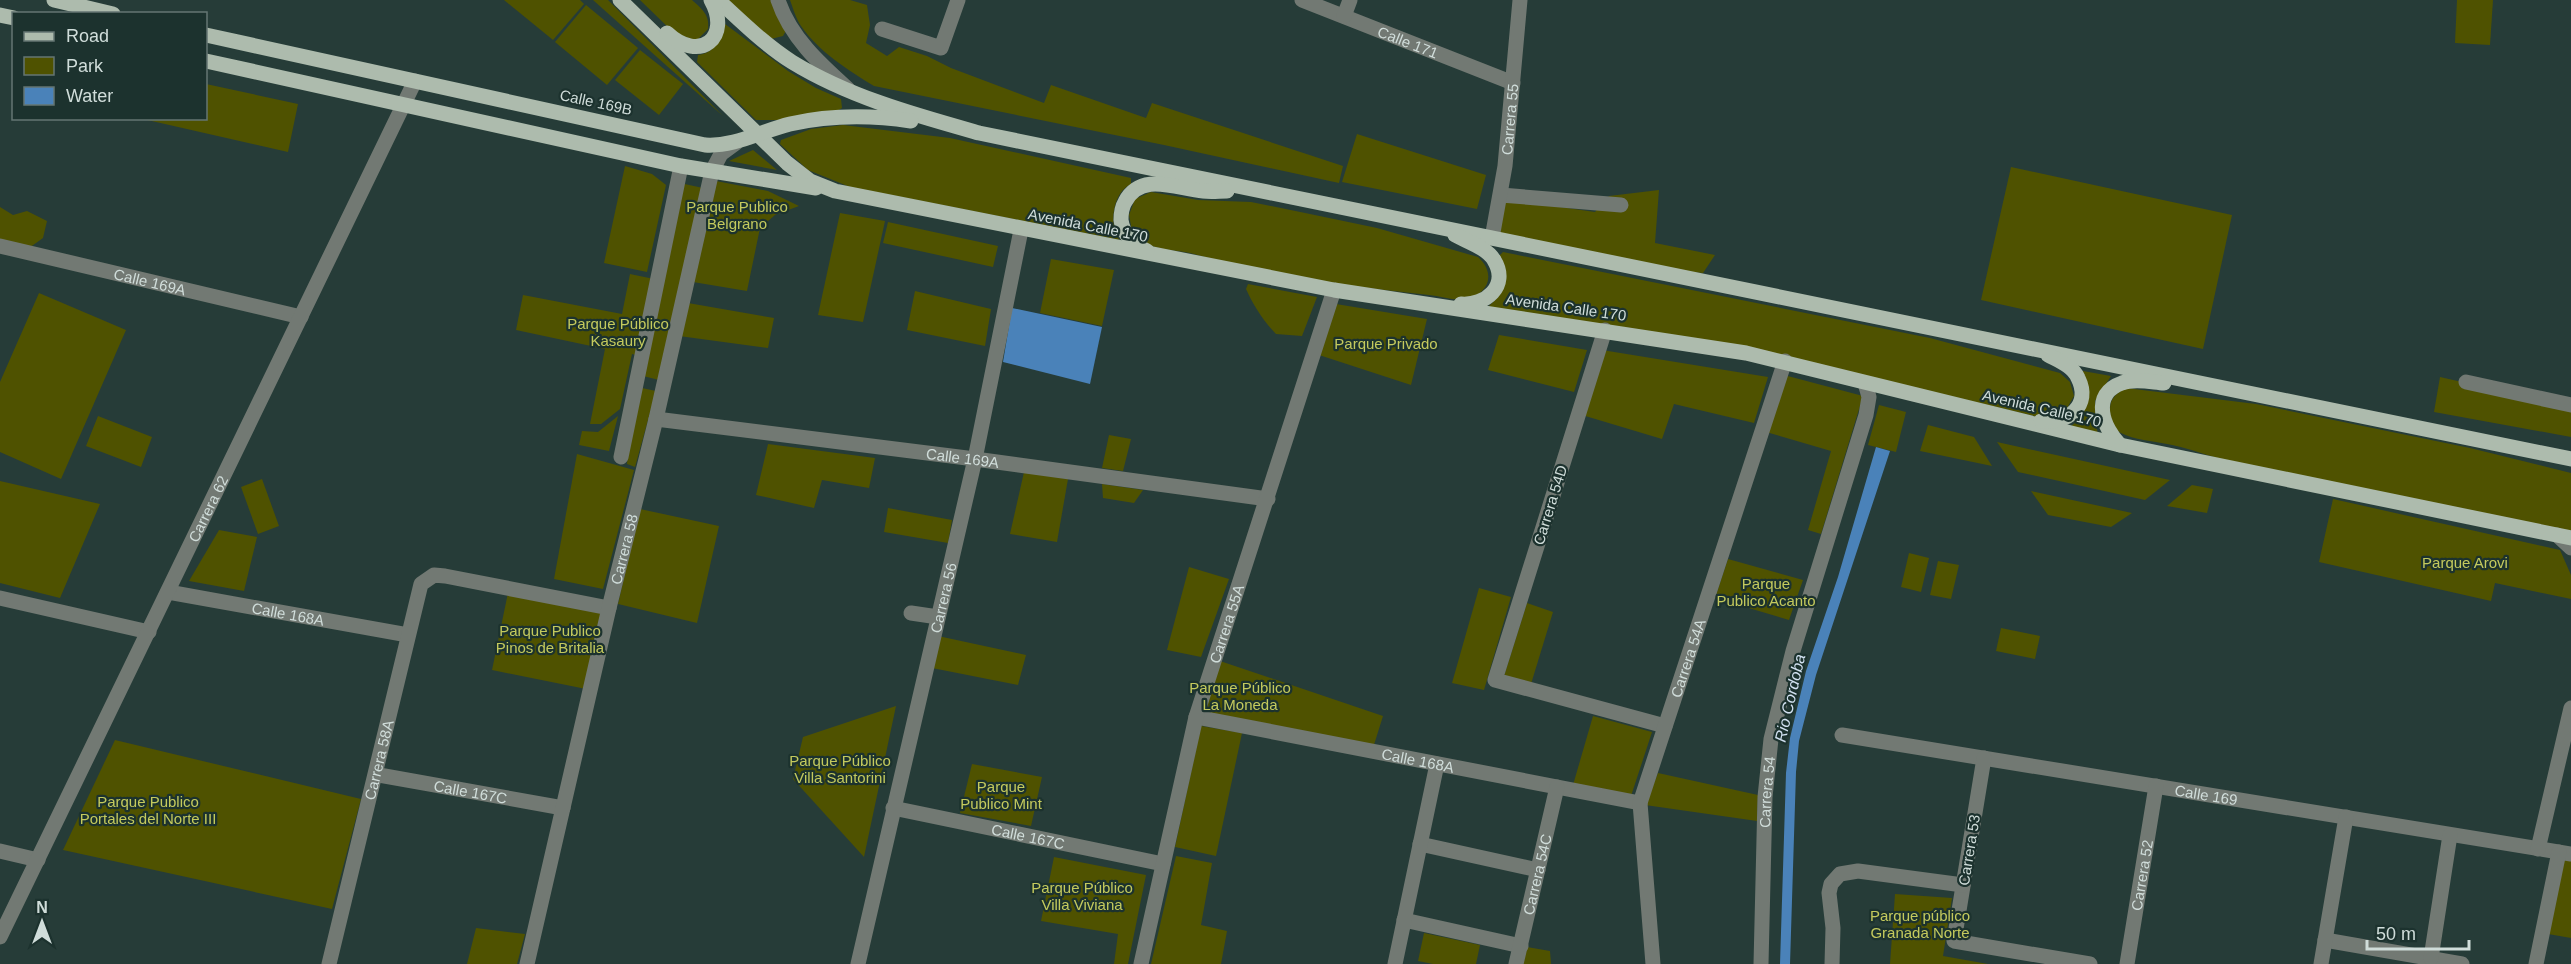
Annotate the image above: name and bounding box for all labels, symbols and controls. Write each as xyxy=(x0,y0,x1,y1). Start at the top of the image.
legend xyxy=(12,12,207,120)
street label: Calle 171 xyxy=(1375,22,1441,61)
text: Road xyxy=(66,26,109,46)
text: Park xyxy=(66,56,104,76)
street label: Carrera 55 xyxy=(1498,83,1521,156)
text: Water xyxy=(66,86,113,106)
street label: Calle 169B xyxy=(558,86,634,118)
park label: Parque Publico Belgrano xyxy=(686,198,788,232)
street label: Avenida Calle 170 xyxy=(1027,205,1149,245)
street label: Calle 169A xyxy=(112,265,188,298)
street label: Avenida Calle 170 xyxy=(1505,290,1627,324)
park label: Parque Público Kasaury xyxy=(567,315,669,349)
park label: Parque Privado xyxy=(1334,335,1438,352)
street label: Avenida Calle 170 xyxy=(1981,386,2103,430)
street label: Calle 169A xyxy=(925,444,1000,471)
street label: Carrera 54D xyxy=(1530,463,1570,547)
street label: Carrera 62 xyxy=(184,473,231,545)
street label: Carrera 58 xyxy=(607,512,641,586)
park label: Parque Arovi xyxy=(2422,554,2508,571)
street label: Carrera 56 xyxy=(926,561,959,635)
park label: Parque Publico Acanto xyxy=(1716,575,1816,609)
street label: Carrera 55A xyxy=(1205,582,1247,665)
street label: Calle 168A xyxy=(250,599,326,628)
street label: Carrera 54A xyxy=(1667,617,1708,700)
park label: Parque Publico Pinos de Britalia xyxy=(496,622,605,656)
water label: Rio Cordoba xyxy=(1772,652,1808,744)
park label: Parque Público La Moneda xyxy=(1189,679,1291,713)
street label: Carrera 58A xyxy=(361,718,396,802)
street label: Calle 168A xyxy=(1380,745,1456,775)
park label: Parque Público Villa Santorini xyxy=(789,752,891,786)
street label: Carrera 54 xyxy=(1756,756,1778,828)
street label: Calle 167C xyxy=(432,776,509,806)
park label: Parque Publico Mint xyxy=(960,778,1043,812)
street label: Calle 169 xyxy=(2174,781,2239,808)
park label: Parque Publico Portales del Norte III xyxy=(80,793,216,827)
street label: Carrera 53 xyxy=(1955,813,1983,887)
street label: Calle 167C xyxy=(990,820,1066,852)
street label: Carrera 54C xyxy=(1519,832,1554,917)
street label: Carrera 52 xyxy=(2127,838,2156,912)
park label: Parque Público Villa Viviana xyxy=(1031,879,1133,913)
north arrow xyxy=(12,892,72,952)
text: N xyxy=(36,899,48,916)
park label: Parque público Granada Norte xyxy=(1870,907,1970,941)
scale bar xyxy=(2367,913,2469,951)
text: 50 m xyxy=(2376,924,2416,944)

